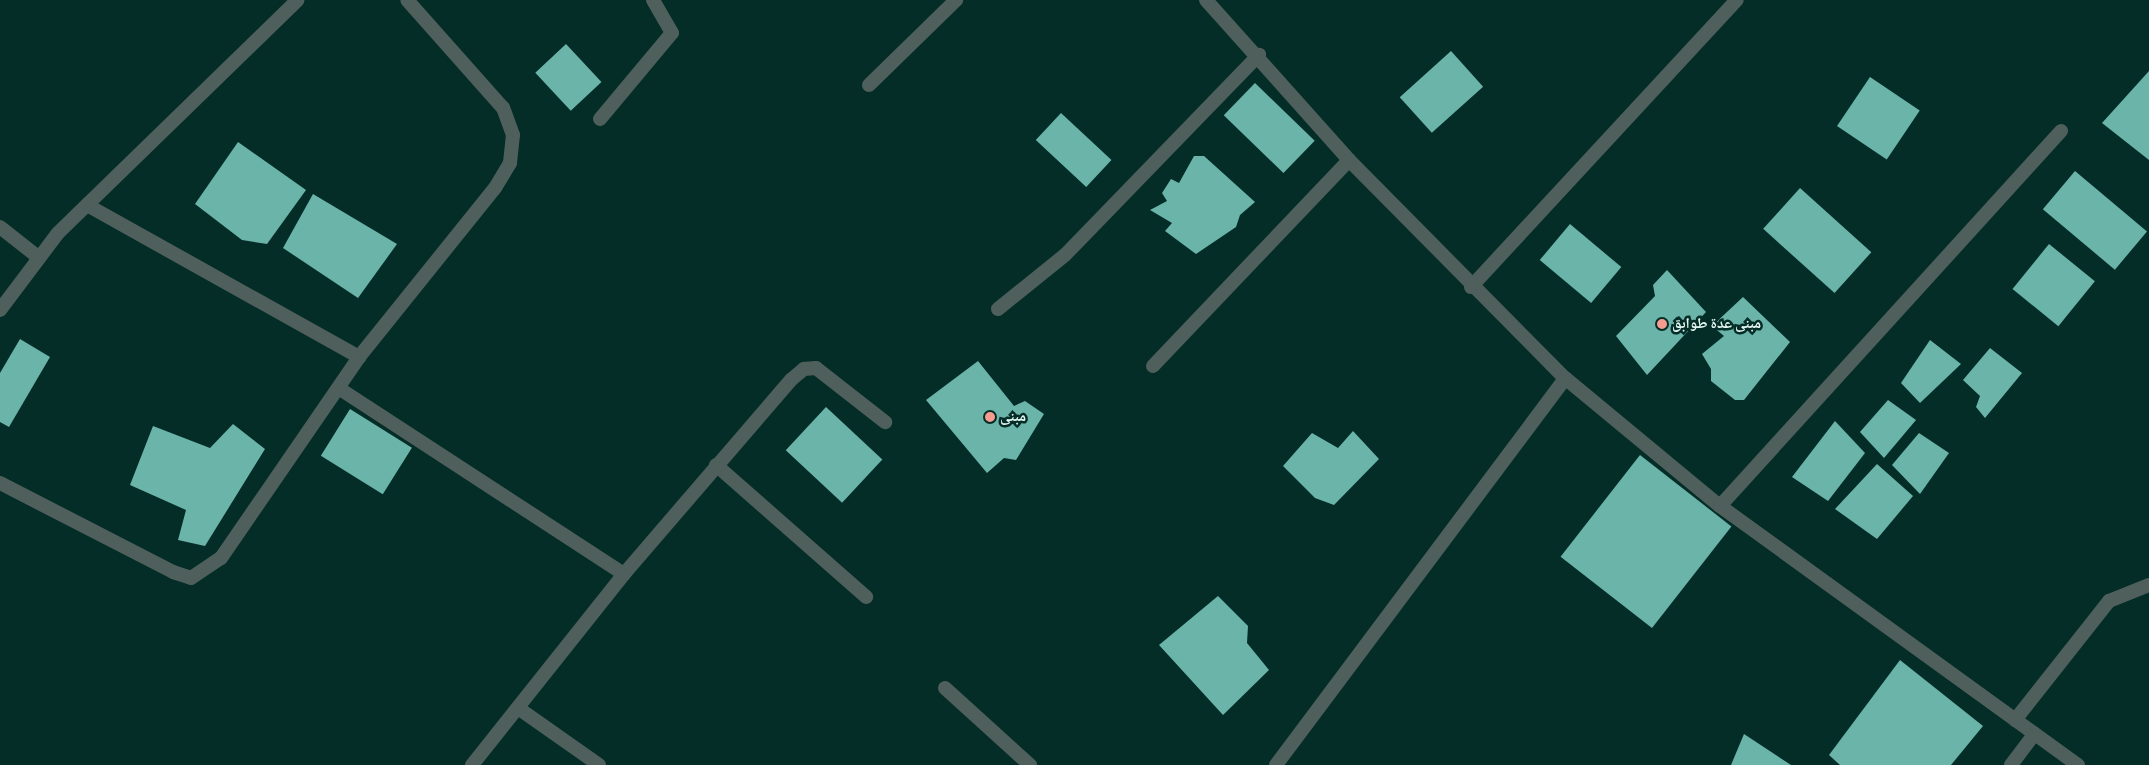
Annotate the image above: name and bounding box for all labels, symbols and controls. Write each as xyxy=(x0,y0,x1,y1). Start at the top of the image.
place label: مبنى عدة طوابق xyxy=(1672,315,1761,333)
marker: مبنى عدة طوابق xyxy=(1656,318,1668,330)
place label: مبنى xyxy=(1000,408,1026,426)
marker: مبنى xyxy=(984,411,996,423)

